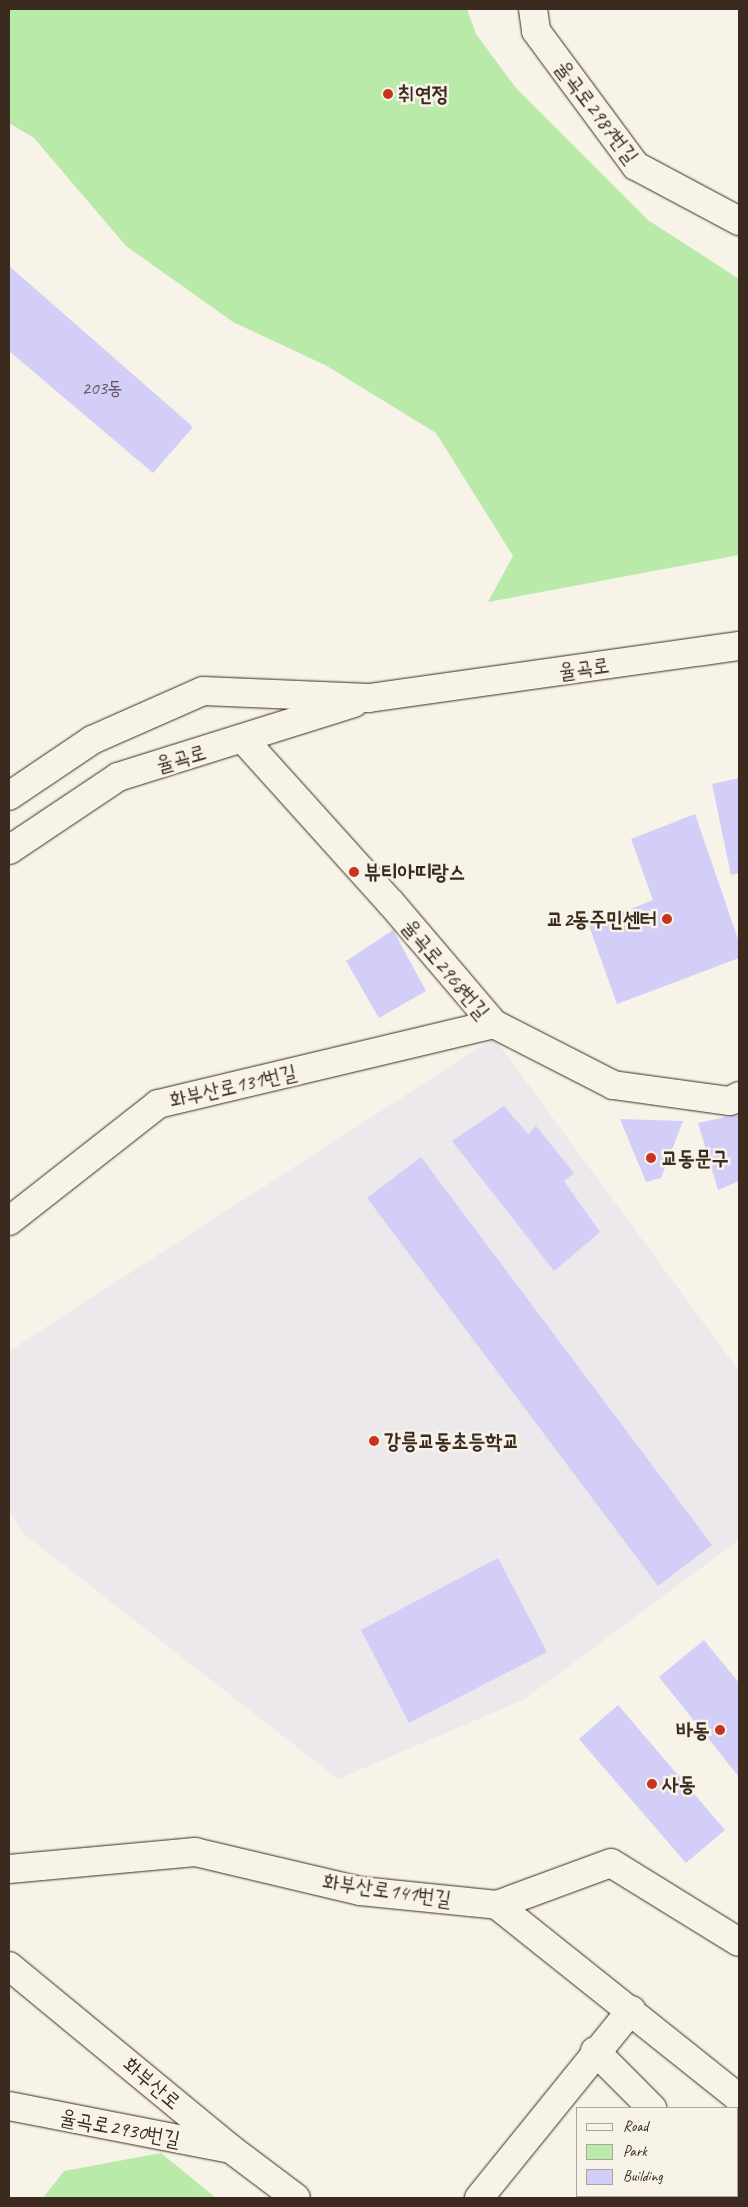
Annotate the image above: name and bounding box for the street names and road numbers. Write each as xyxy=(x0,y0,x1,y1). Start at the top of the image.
street label: 율곡로2987번길 xyxy=(550,56,644,168)
street label: 율곡로 xyxy=(557,652,611,684)
street label: 율곡로 xyxy=(153,739,209,777)
street label: 율곡로2968번길 xyxy=(397,914,495,1024)
street label: 화부산로131번길 xyxy=(167,1059,299,1113)
street label: 화부산로141번길 xyxy=(321,1868,453,1912)
street label: 화부산로 xyxy=(118,2052,186,2114)
street label: 율곡로2930번길 xyxy=(58,2104,182,2152)

